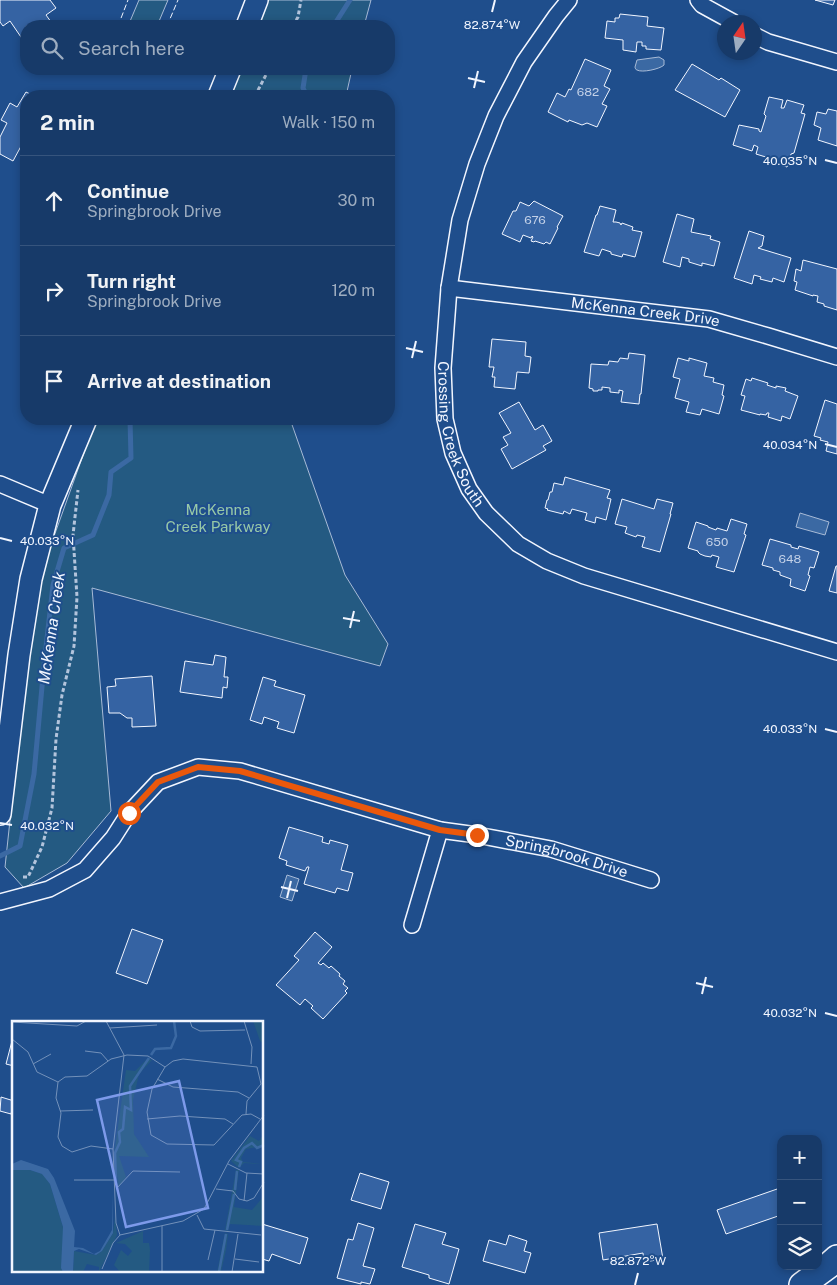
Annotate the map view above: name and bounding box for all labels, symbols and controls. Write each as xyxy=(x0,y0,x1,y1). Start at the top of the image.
north arrow xyxy=(717,15,762,60)
text: 82.874°W xyxy=(464,18,521,32)
search box xyxy=(20,20,395,75)
icon: search xyxy=(38,34,66,62)
text: Search here xyxy=(78,37,185,59)
house number: 682 xyxy=(577,85,599,99)
text: 2 min xyxy=(40,110,95,135)
text: Walk · 150 m xyxy=(282,113,375,132)
text: 40.035°N xyxy=(763,154,817,168)
text: Continue xyxy=(87,180,169,202)
icon: ahead xyxy=(40,187,68,215)
text: 30 m xyxy=(338,191,375,210)
text: Springbrook Drive xyxy=(87,202,222,221)
house number: 676 xyxy=(524,213,546,227)
text: Turn right xyxy=(87,270,176,292)
icon: right xyxy=(40,277,68,305)
text: 120 m xyxy=(331,281,375,300)
text: Springbrook Drive xyxy=(87,292,222,311)
street label: McKenna Creek Drive xyxy=(570,294,722,330)
street label: Crossing Creek South xyxy=(435,361,488,510)
icon: arrive xyxy=(40,367,68,395)
text: Arrive at destination xyxy=(87,370,271,392)
text: 40.034°N xyxy=(763,438,817,452)
park label: McKenna Creek Parkway xyxy=(166,501,270,535)
text: 40.033°N xyxy=(20,534,74,548)
house number: 650 xyxy=(706,535,728,549)
house number: 648 xyxy=(779,552,802,566)
water label: McKenna Creek xyxy=(34,570,69,686)
text: 40.033°N xyxy=(763,722,817,736)
route start xyxy=(118,802,141,825)
text: 40.032°N xyxy=(20,819,74,833)
route end xyxy=(466,824,489,847)
street label: Springbrook Drive xyxy=(504,832,630,880)
text: 40.032°N xyxy=(763,1006,817,1020)
inset map xyxy=(12,1021,264,1272)
map controls xyxy=(777,1135,822,1270)
button: + xyxy=(777,1135,822,1180)
button: − xyxy=(777,1180,822,1225)
button: layers xyxy=(777,1225,822,1270)
text: 82.872°W xyxy=(610,1254,667,1268)

